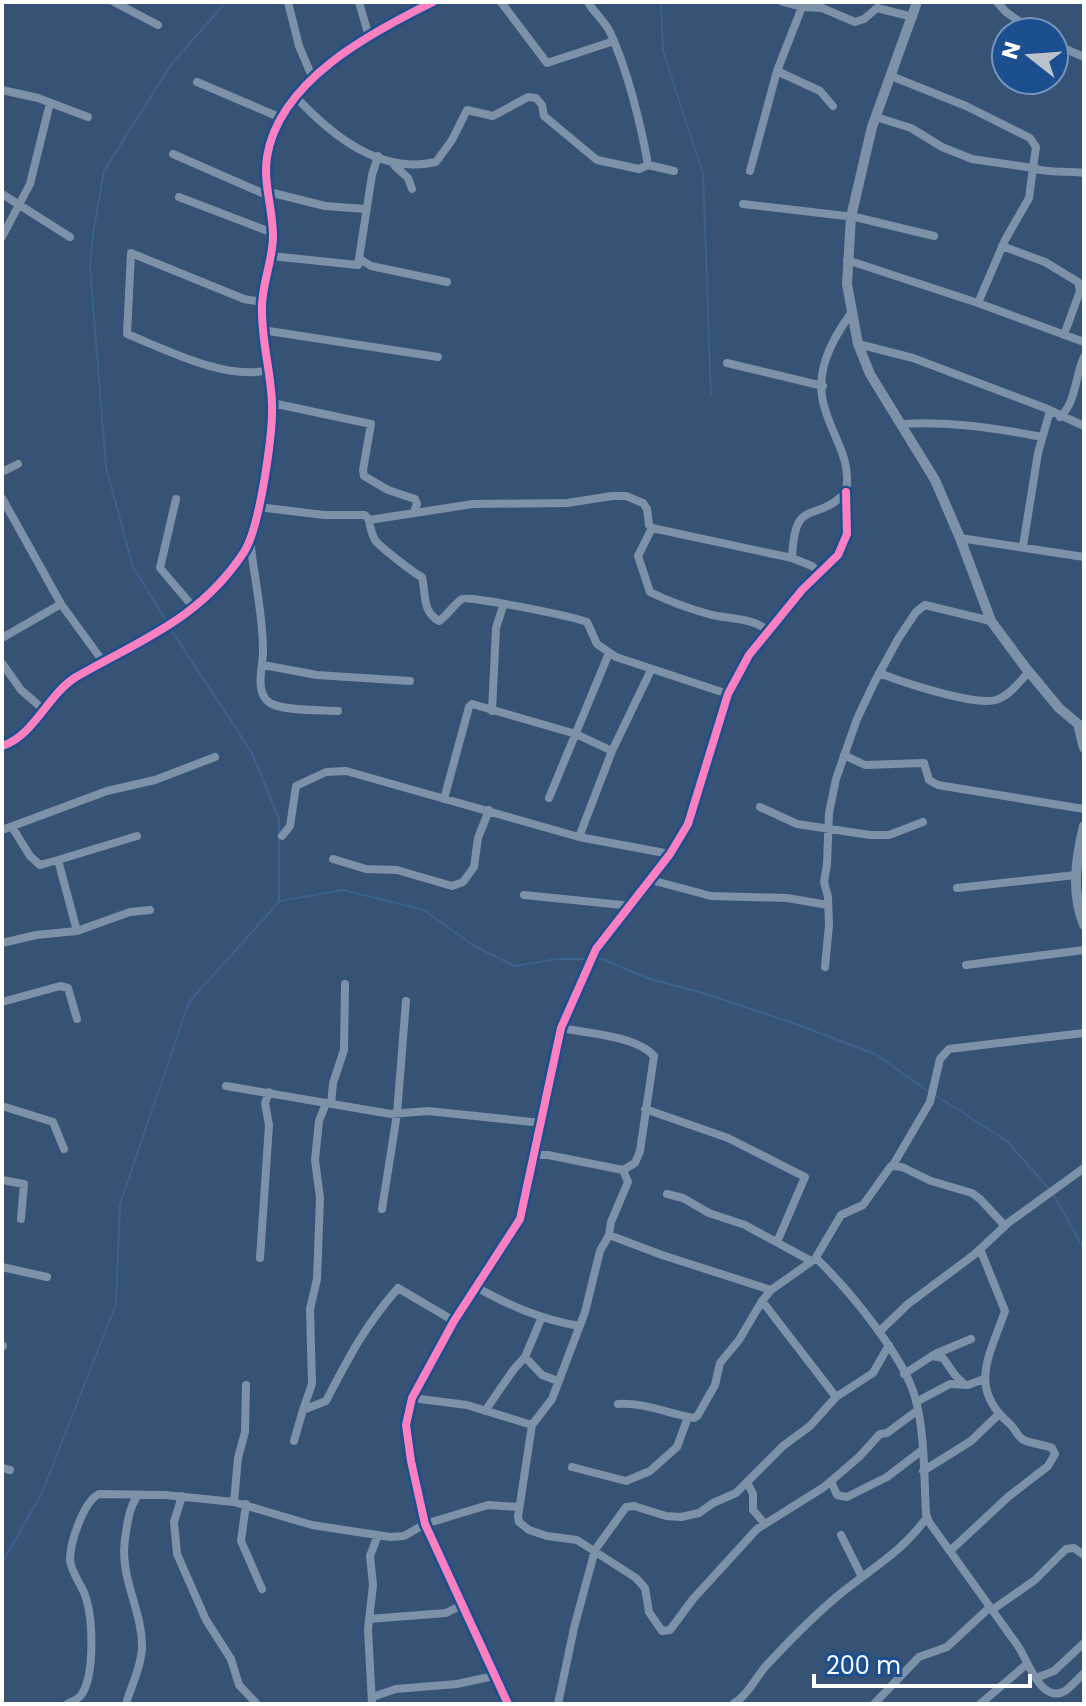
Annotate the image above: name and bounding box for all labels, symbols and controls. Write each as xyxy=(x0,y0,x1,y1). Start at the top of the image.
north arrow xyxy=(990,16,1070,96)
text: N xyxy=(994,38,1029,63)
scale bar xyxy=(814,1638,1030,1688)
text: 200 m xyxy=(826,1649,901,1682)

